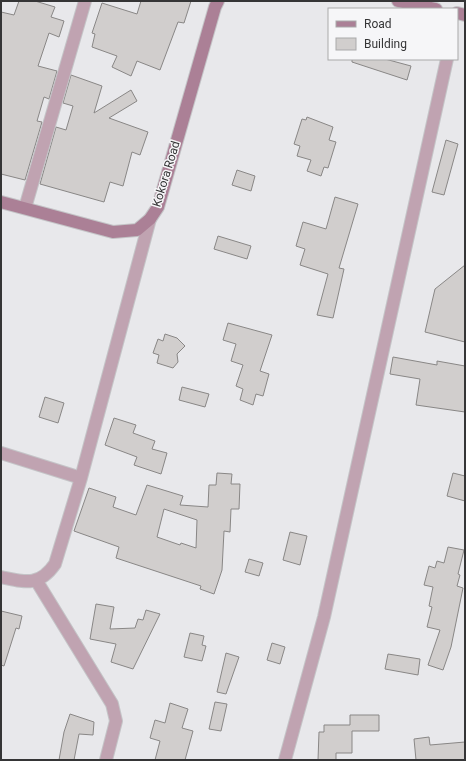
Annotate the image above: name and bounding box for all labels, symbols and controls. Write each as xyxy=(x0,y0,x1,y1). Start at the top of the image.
legend xyxy=(328,8,458,60)
text: Road xyxy=(364,17,392,31)
text: Building xyxy=(364,37,407,51)
street label: Kokora Road xyxy=(149,139,183,209)

